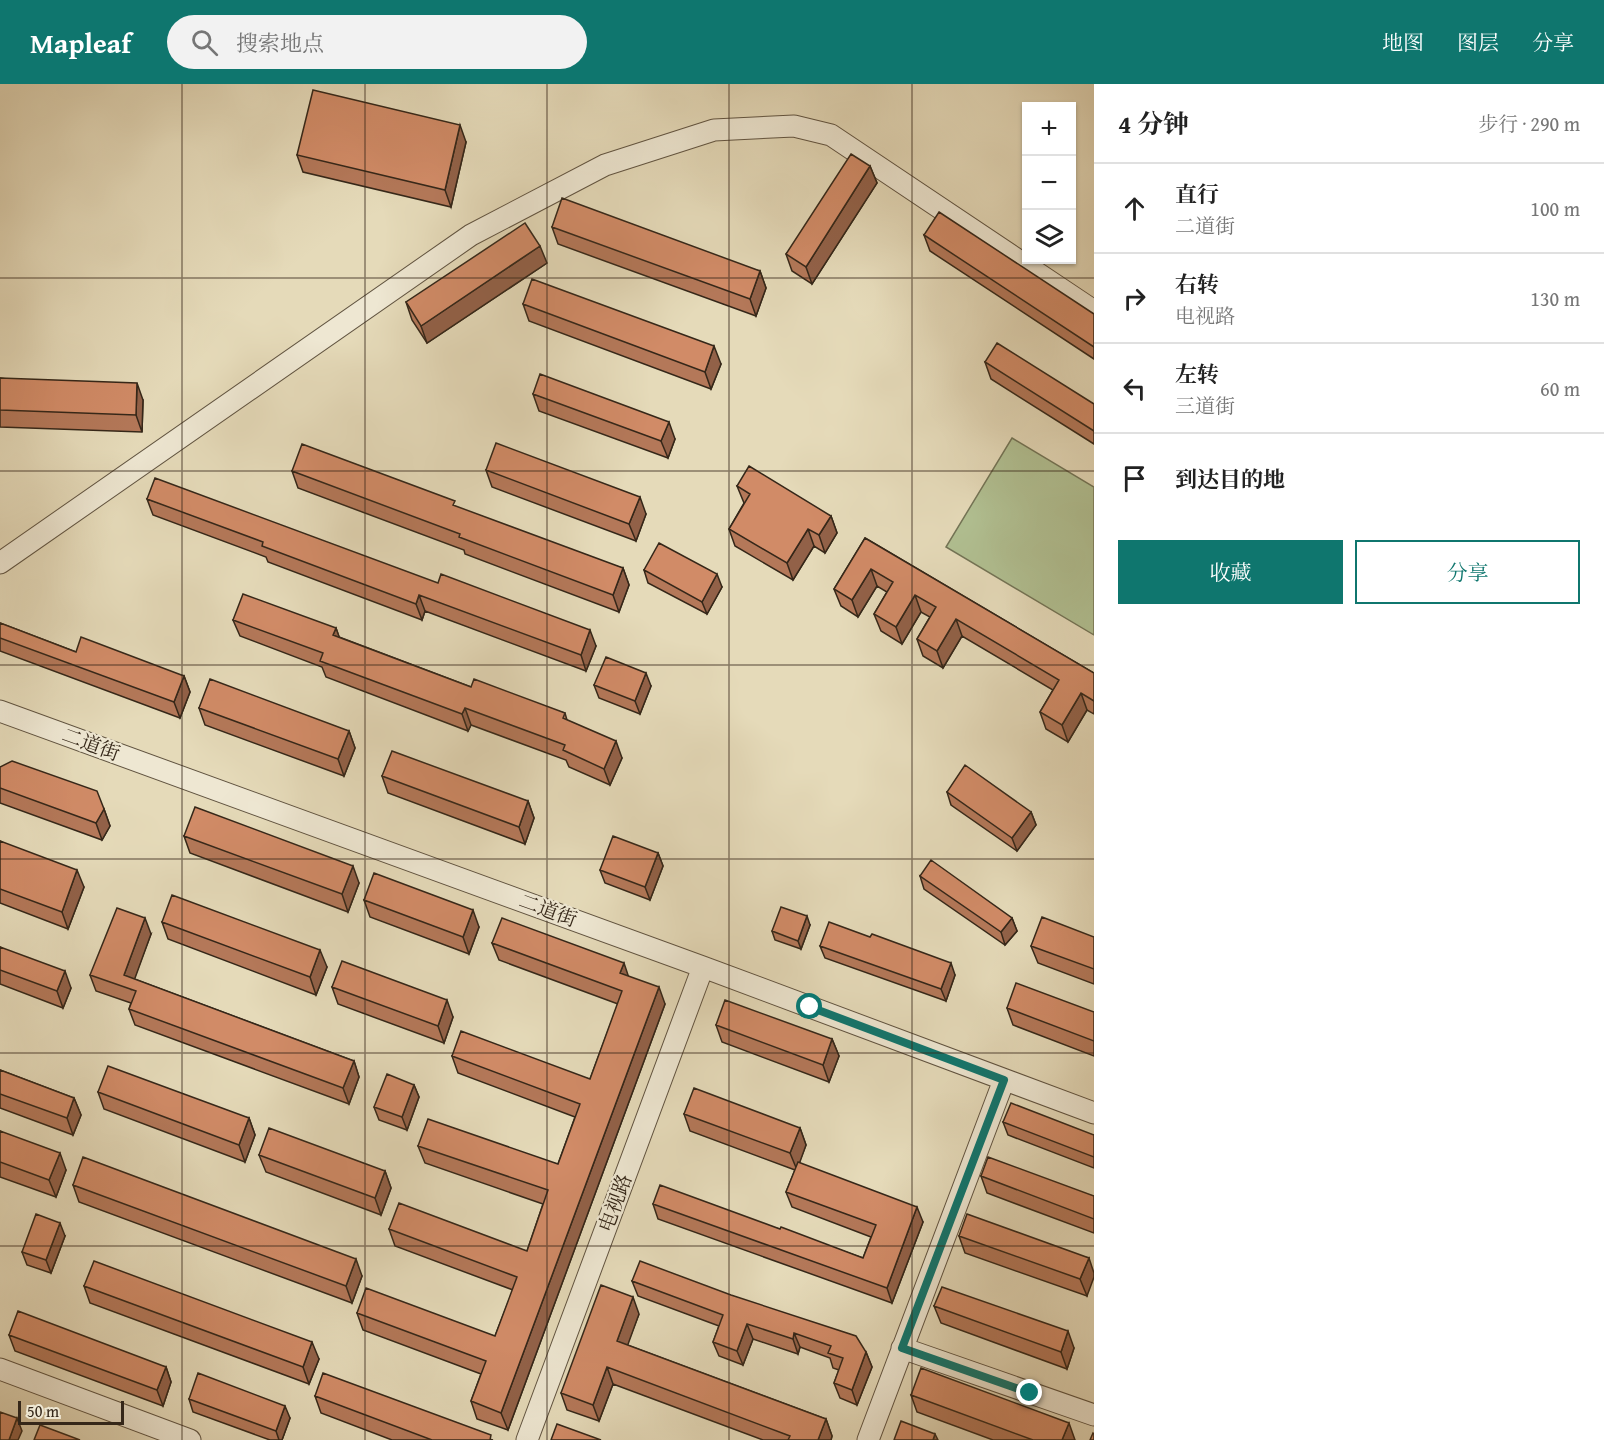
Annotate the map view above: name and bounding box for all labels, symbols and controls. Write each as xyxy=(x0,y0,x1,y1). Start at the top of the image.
search box xyxy=(167,15,587,69)
text: Mapleaf xyxy=(30,22,131,63)
icon: search xyxy=(188,26,221,59)
text: 搜索地点 xyxy=(236,27,324,59)
text: 地图 xyxy=(1382,27,1424,58)
text: 图层 xyxy=(1457,27,1499,58)
text: 分享 xyxy=(1532,27,1574,58)
map controls xyxy=(1022,102,1076,264)
button: + xyxy=(1022,102,1076,156)
text: 4 分钟 xyxy=(1118,104,1189,143)
text: 步行 · 290 m xyxy=(1478,109,1580,138)
button: − xyxy=(1022,156,1076,210)
text: 直行 xyxy=(1175,178,1219,210)
icon: ahead xyxy=(1118,192,1151,225)
text: 100 m xyxy=(1530,194,1580,223)
button: layers xyxy=(1022,210,1076,264)
text: 二道街 xyxy=(1175,211,1235,240)
text: 右转 xyxy=(1175,268,1219,300)
icon: right xyxy=(1118,282,1151,315)
text: 130 m xyxy=(1530,284,1580,313)
text: 电视路 xyxy=(1175,301,1235,330)
text: 左转 xyxy=(1175,358,1219,390)
icon: left xyxy=(1118,372,1151,405)
text: 60 m xyxy=(1540,374,1580,403)
text: 三道街 xyxy=(1175,391,1235,420)
icon: arrive xyxy=(1118,462,1151,495)
text: 到达目的地 xyxy=(1175,463,1285,495)
button: 收藏 xyxy=(1118,540,1343,604)
button: 分享 xyxy=(1355,540,1580,604)
street label: 二道街 xyxy=(58,720,124,767)
street label: 二道街 xyxy=(515,886,581,933)
route start xyxy=(796,993,822,1019)
street label: 电视路 xyxy=(591,1170,638,1236)
route end xyxy=(1016,1379,1042,1405)
scale bar xyxy=(18,1398,124,1426)
text: 50 m xyxy=(27,1399,59,1423)

